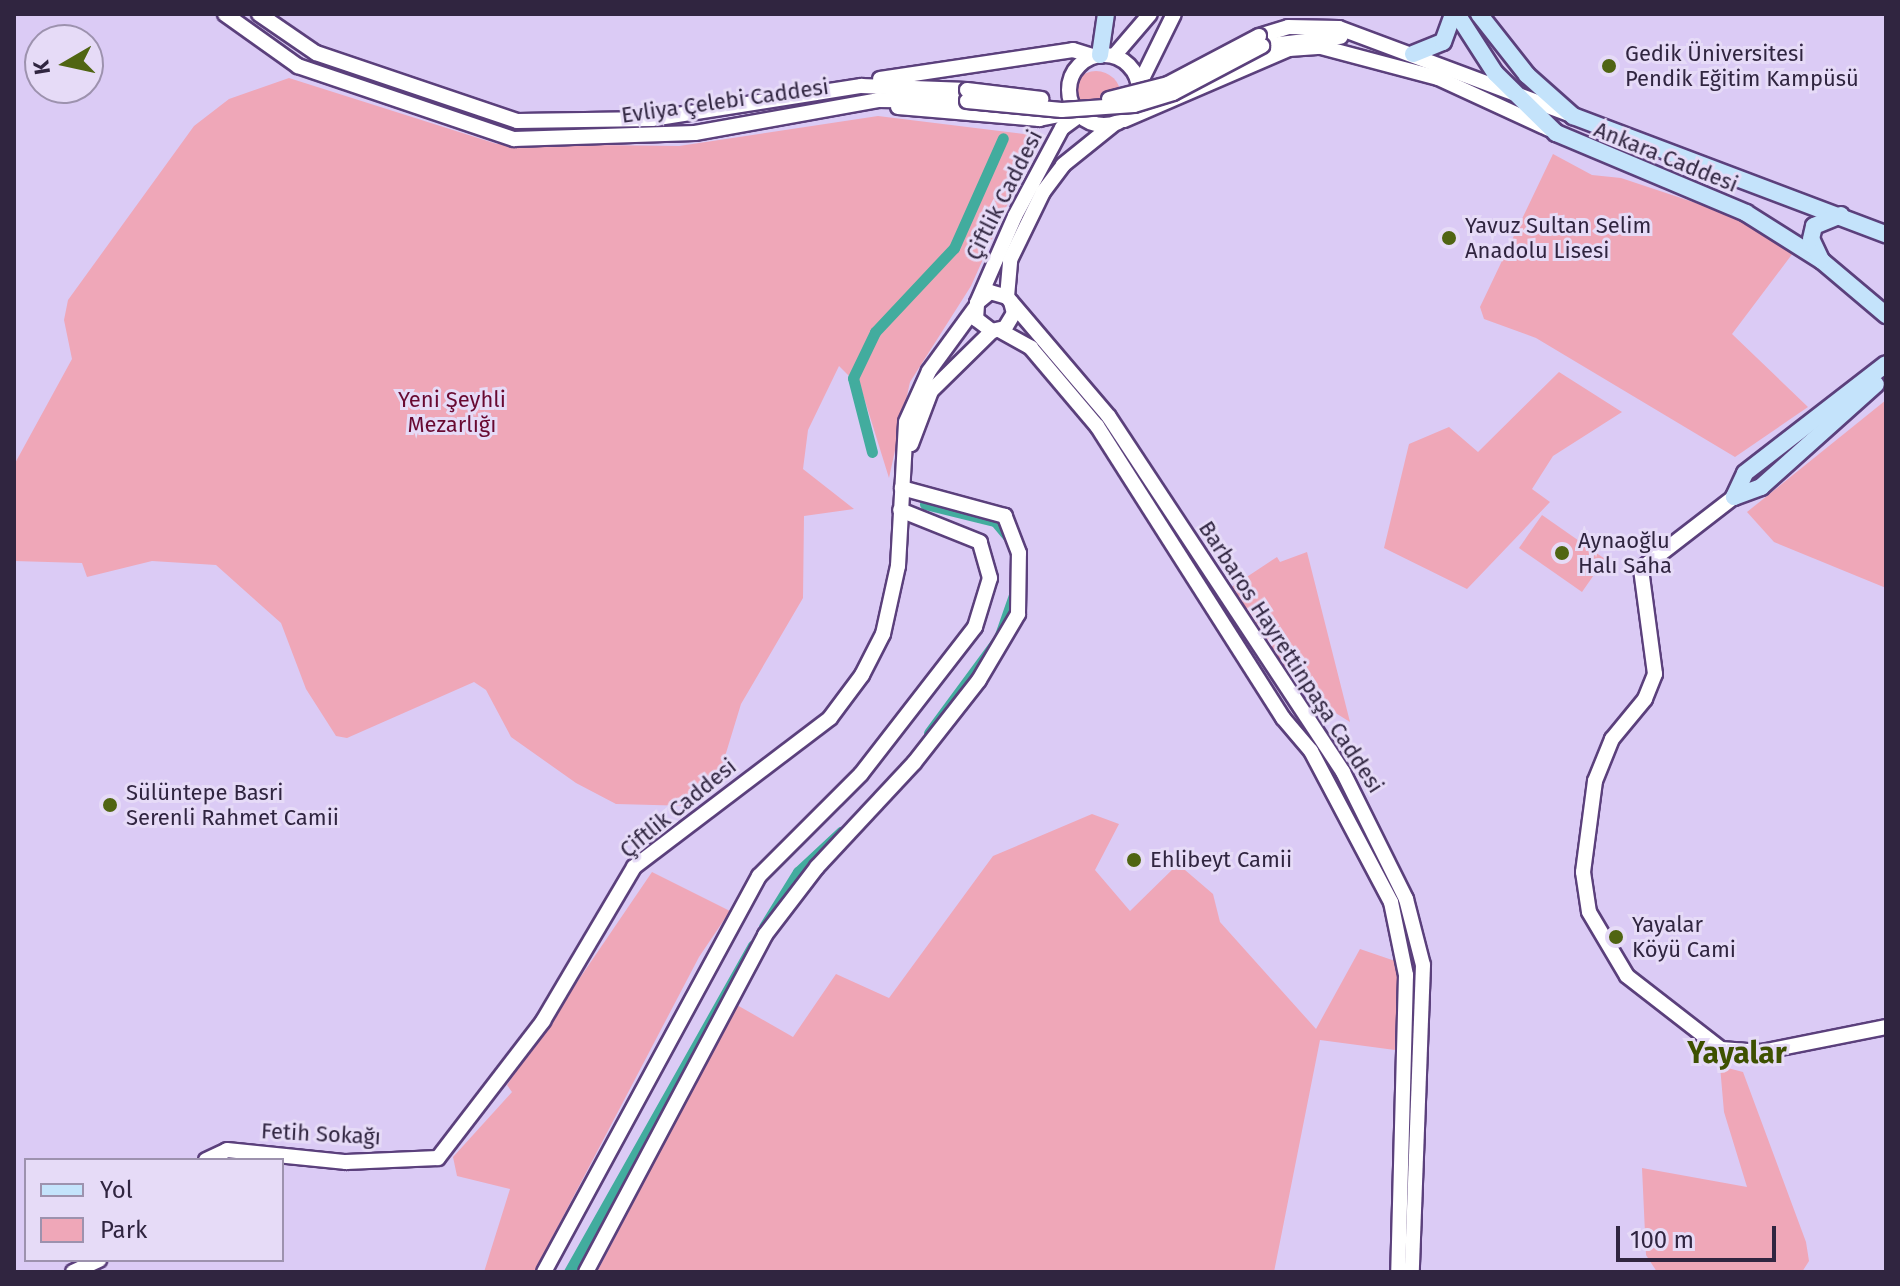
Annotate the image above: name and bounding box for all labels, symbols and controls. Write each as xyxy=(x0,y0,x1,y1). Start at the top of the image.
north arrow xyxy=(24,24,104,104)
place label: Gedik Üniversitesi Pendik Eğitim Kampüsü xyxy=(1625,40,1859,92)
marker: Gedik Üniversitesi Pendik Eğitim Kampüsü xyxy=(1600,57,1618,75)
text: K xyxy=(27,59,56,77)
street label: Evliya Çelebi Caddesi xyxy=(620,73,830,129)
street label: Ankara Caddesi xyxy=(1590,116,1742,198)
street label: Çiftlik Caddesi xyxy=(960,126,1048,264)
place label: Yavuz Sultan Selim Anadolu Lisesi xyxy=(1465,212,1651,264)
marker: Yavuz Sultan Selim Anadolu Lisesi xyxy=(1440,229,1458,247)
park label: Yeni Şeyhli Mezarlığı xyxy=(398,386,506,438)
street label: Barbaros Hayrettinpaşa Caddesi xyxy=(1193,516,1389,798)
place label: Aynaoğlu Halı Saha xyxy=(1578,527,1672,578)
marker: Aynaoğlu Halı Saha xyxy=(1553,544,1571,562)
street label: Çiftlik Caddesi xyxy=(614,753,742,863)
place label: Sülüntepe Basri Serenli Rahmet Camii xyxy=(126,779,339,830)
marker: Sülüntepe Basri Serenli Rahmet Camii xyxy=(101,796,119,814)
place label: Ehlibeyt Camii xyxy=(1150,847,1292,873)
marker: Ehlibeyt Camii xyxy=(1125,851,1143,869)
place label: Yayalar Köyü Cami xyxy=(1632,911,1736,962)
marker: Yayalar Köyü Cami xyxy=(1607,928,1625,946)
district label: Yayalar xyxy=(1687,1035,1787,1071)
street label: Fetih Sokağı xyxy=(260,1118,382,1150)
legend xyxy=(24,1158,284,1262)
text: Yol xyxy=(100,1176,133,1204)
scale bar xyxy=(1620,1210,1780,1260)
text: Park xyxy=(100,1216,147,1244)
text: 100 m xyxy=(1630,1226,1694,1254)

